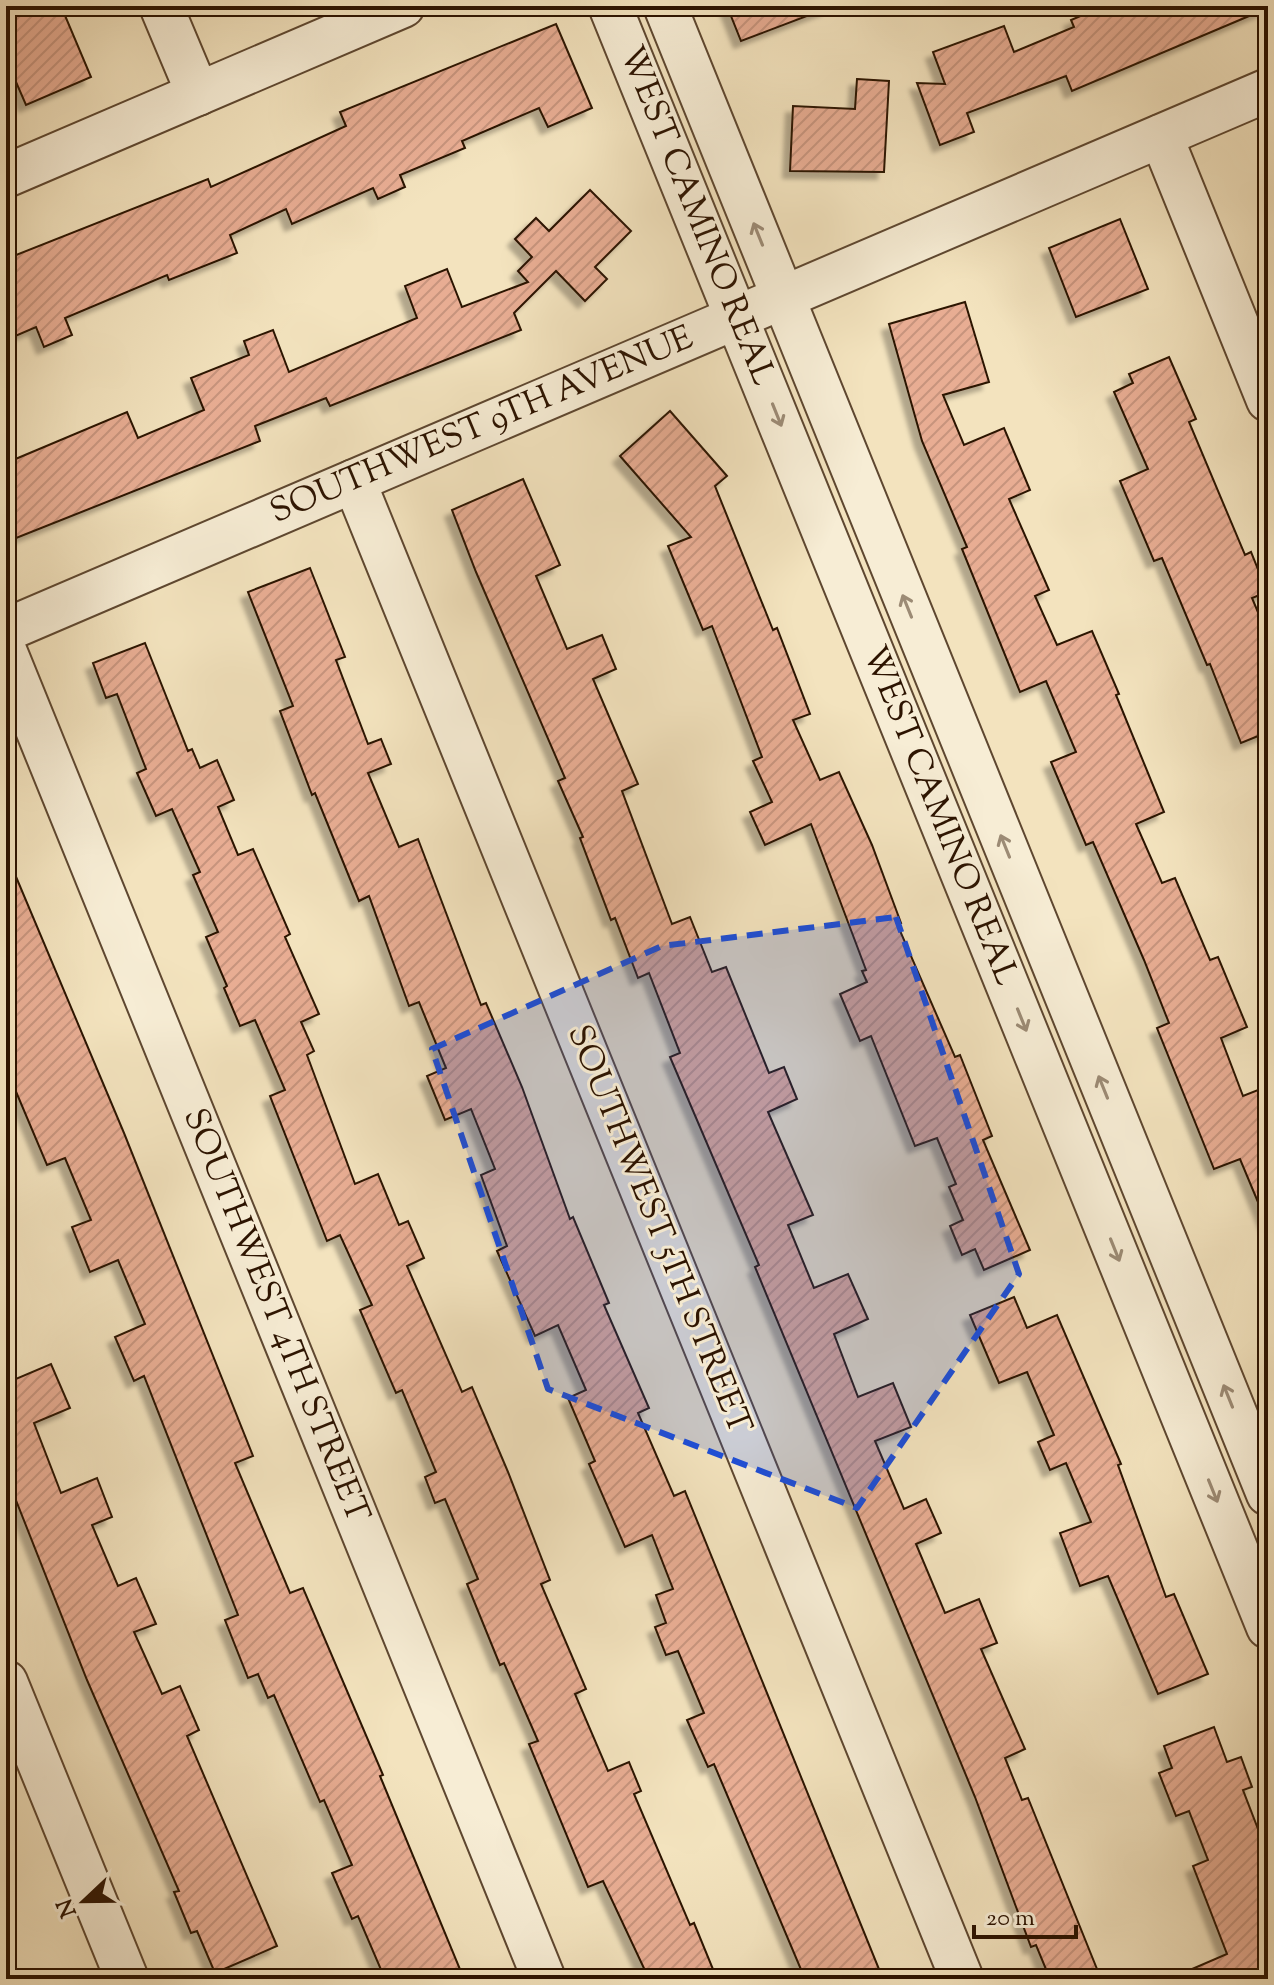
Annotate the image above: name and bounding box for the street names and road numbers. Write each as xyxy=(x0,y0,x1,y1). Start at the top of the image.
street label: WEST CAMINO REAL xyxy=(605,39,787,393)
street label: SOUTHWEST 9TH AVENUE xyxy=(263,315,701,537)
street label: WEST CAMINO REAL xyxy=(848,639,1030,993)
street label: SOUTHWEST 5TH STREET xyxy=(553,1018,763,1442)
street label: SOUTHWEST 4TH STREET xyxy=(169,1101,381,1531)

